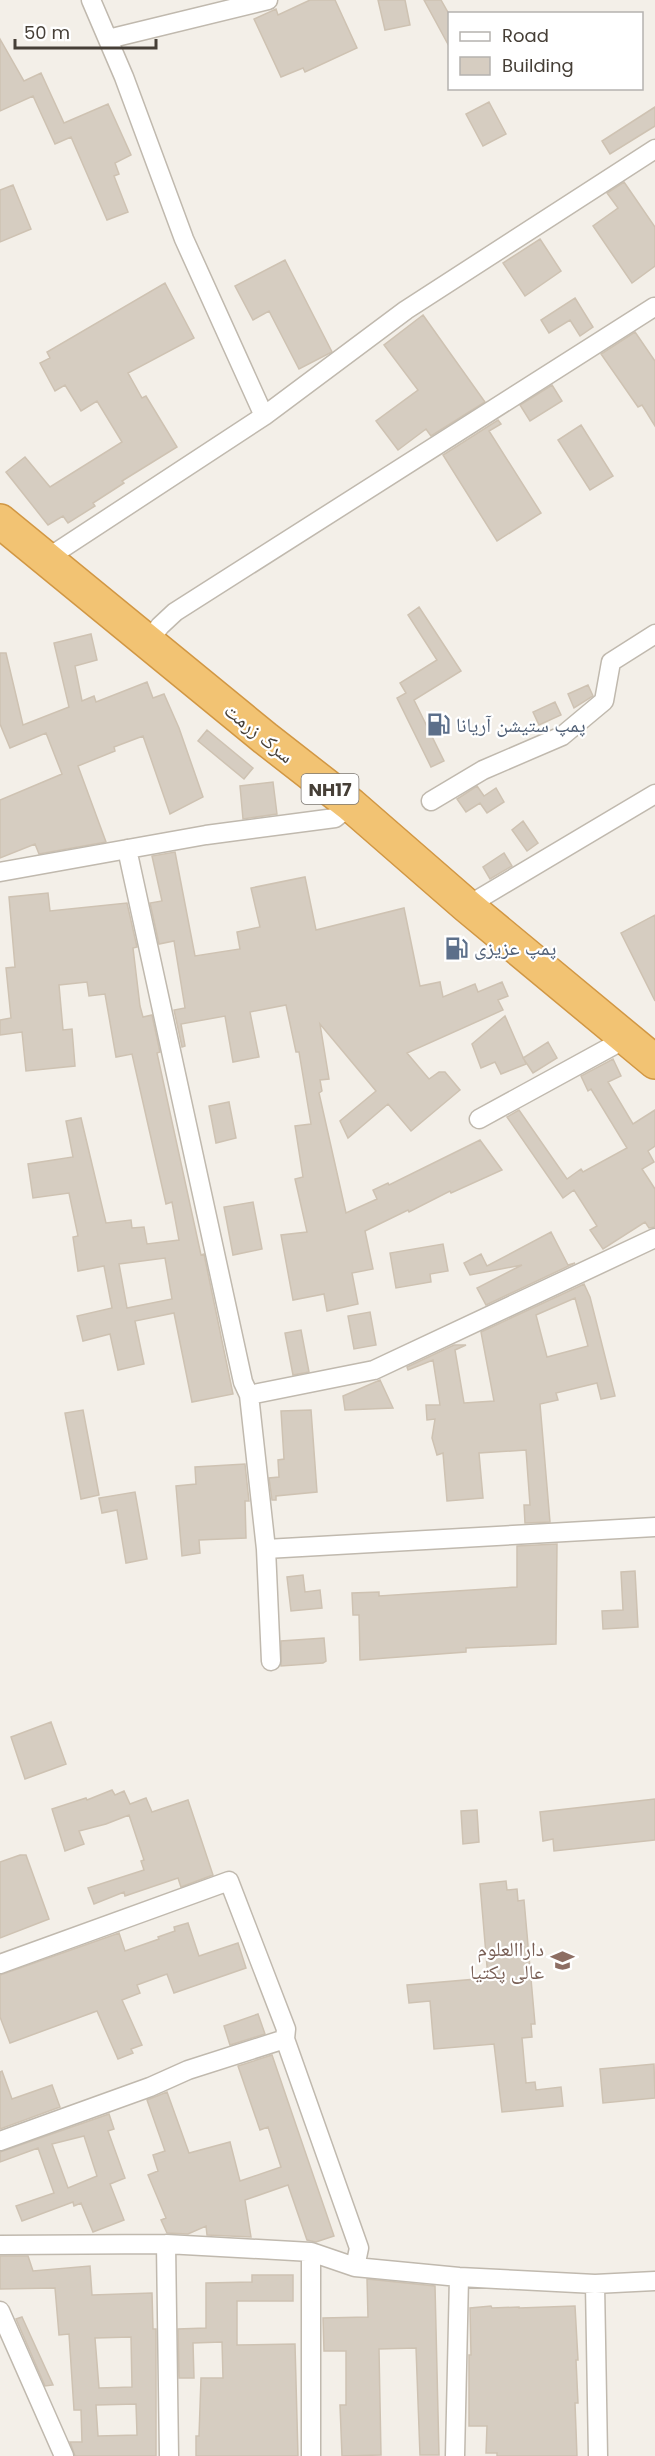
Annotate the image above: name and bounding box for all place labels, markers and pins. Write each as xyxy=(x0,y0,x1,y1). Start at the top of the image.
place label: پمپ ستیشن آریانا xyxy=(456,711,586,739)
fuel station icon: پمپ ستیشن آریانا xyxy=(425,712,451,738)
place label: پمپ عزیزی xyxy=(474,934,556,962)
fuel station icon: پمپ عزیزی xyxy=(443,935,469,961)
place label: داراالعلوم عالی پکتیا xyxy=(470,1935,544,1986)
school or university icon: داراالعلوم عالی پکتیا xyxy=(549,1948,575,1974)

